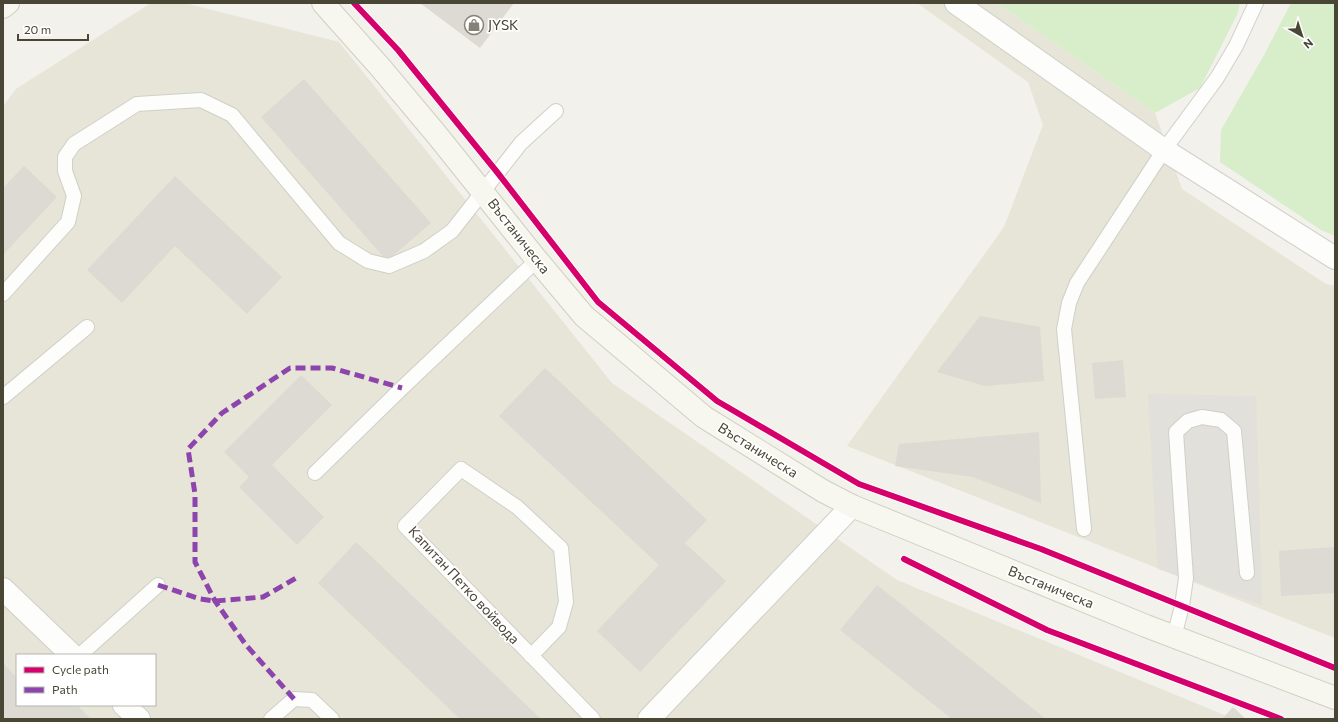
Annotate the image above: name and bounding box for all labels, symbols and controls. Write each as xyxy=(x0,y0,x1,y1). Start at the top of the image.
shop icon: JYSK xyxy=(463,14,485,36)
scale bar xyxy=(18,16,88,42)
place label: JYSK xyxy=(488,16,519,33)
north arrow xyxy=(1282,16,1322,56)
text: 20 m xyxy=(24,22,51,36)
text: N xyxy=(1301,37,1316,52)
street label: Въстаническа xyxy=(485,195,554,277)
street label: Въстаническа xyxy=(715,418,801,481)
street label: Капитан Петко войвода xyxy=(405,522,523,647)
street label: Въстаническа xyxy=(1006,562,1097,611)
legend xyxy=(16,654,156,706)
text: Cycle path xyxy=(52,662,109,676)
text: Path xyxy=(52,682,78,696)

